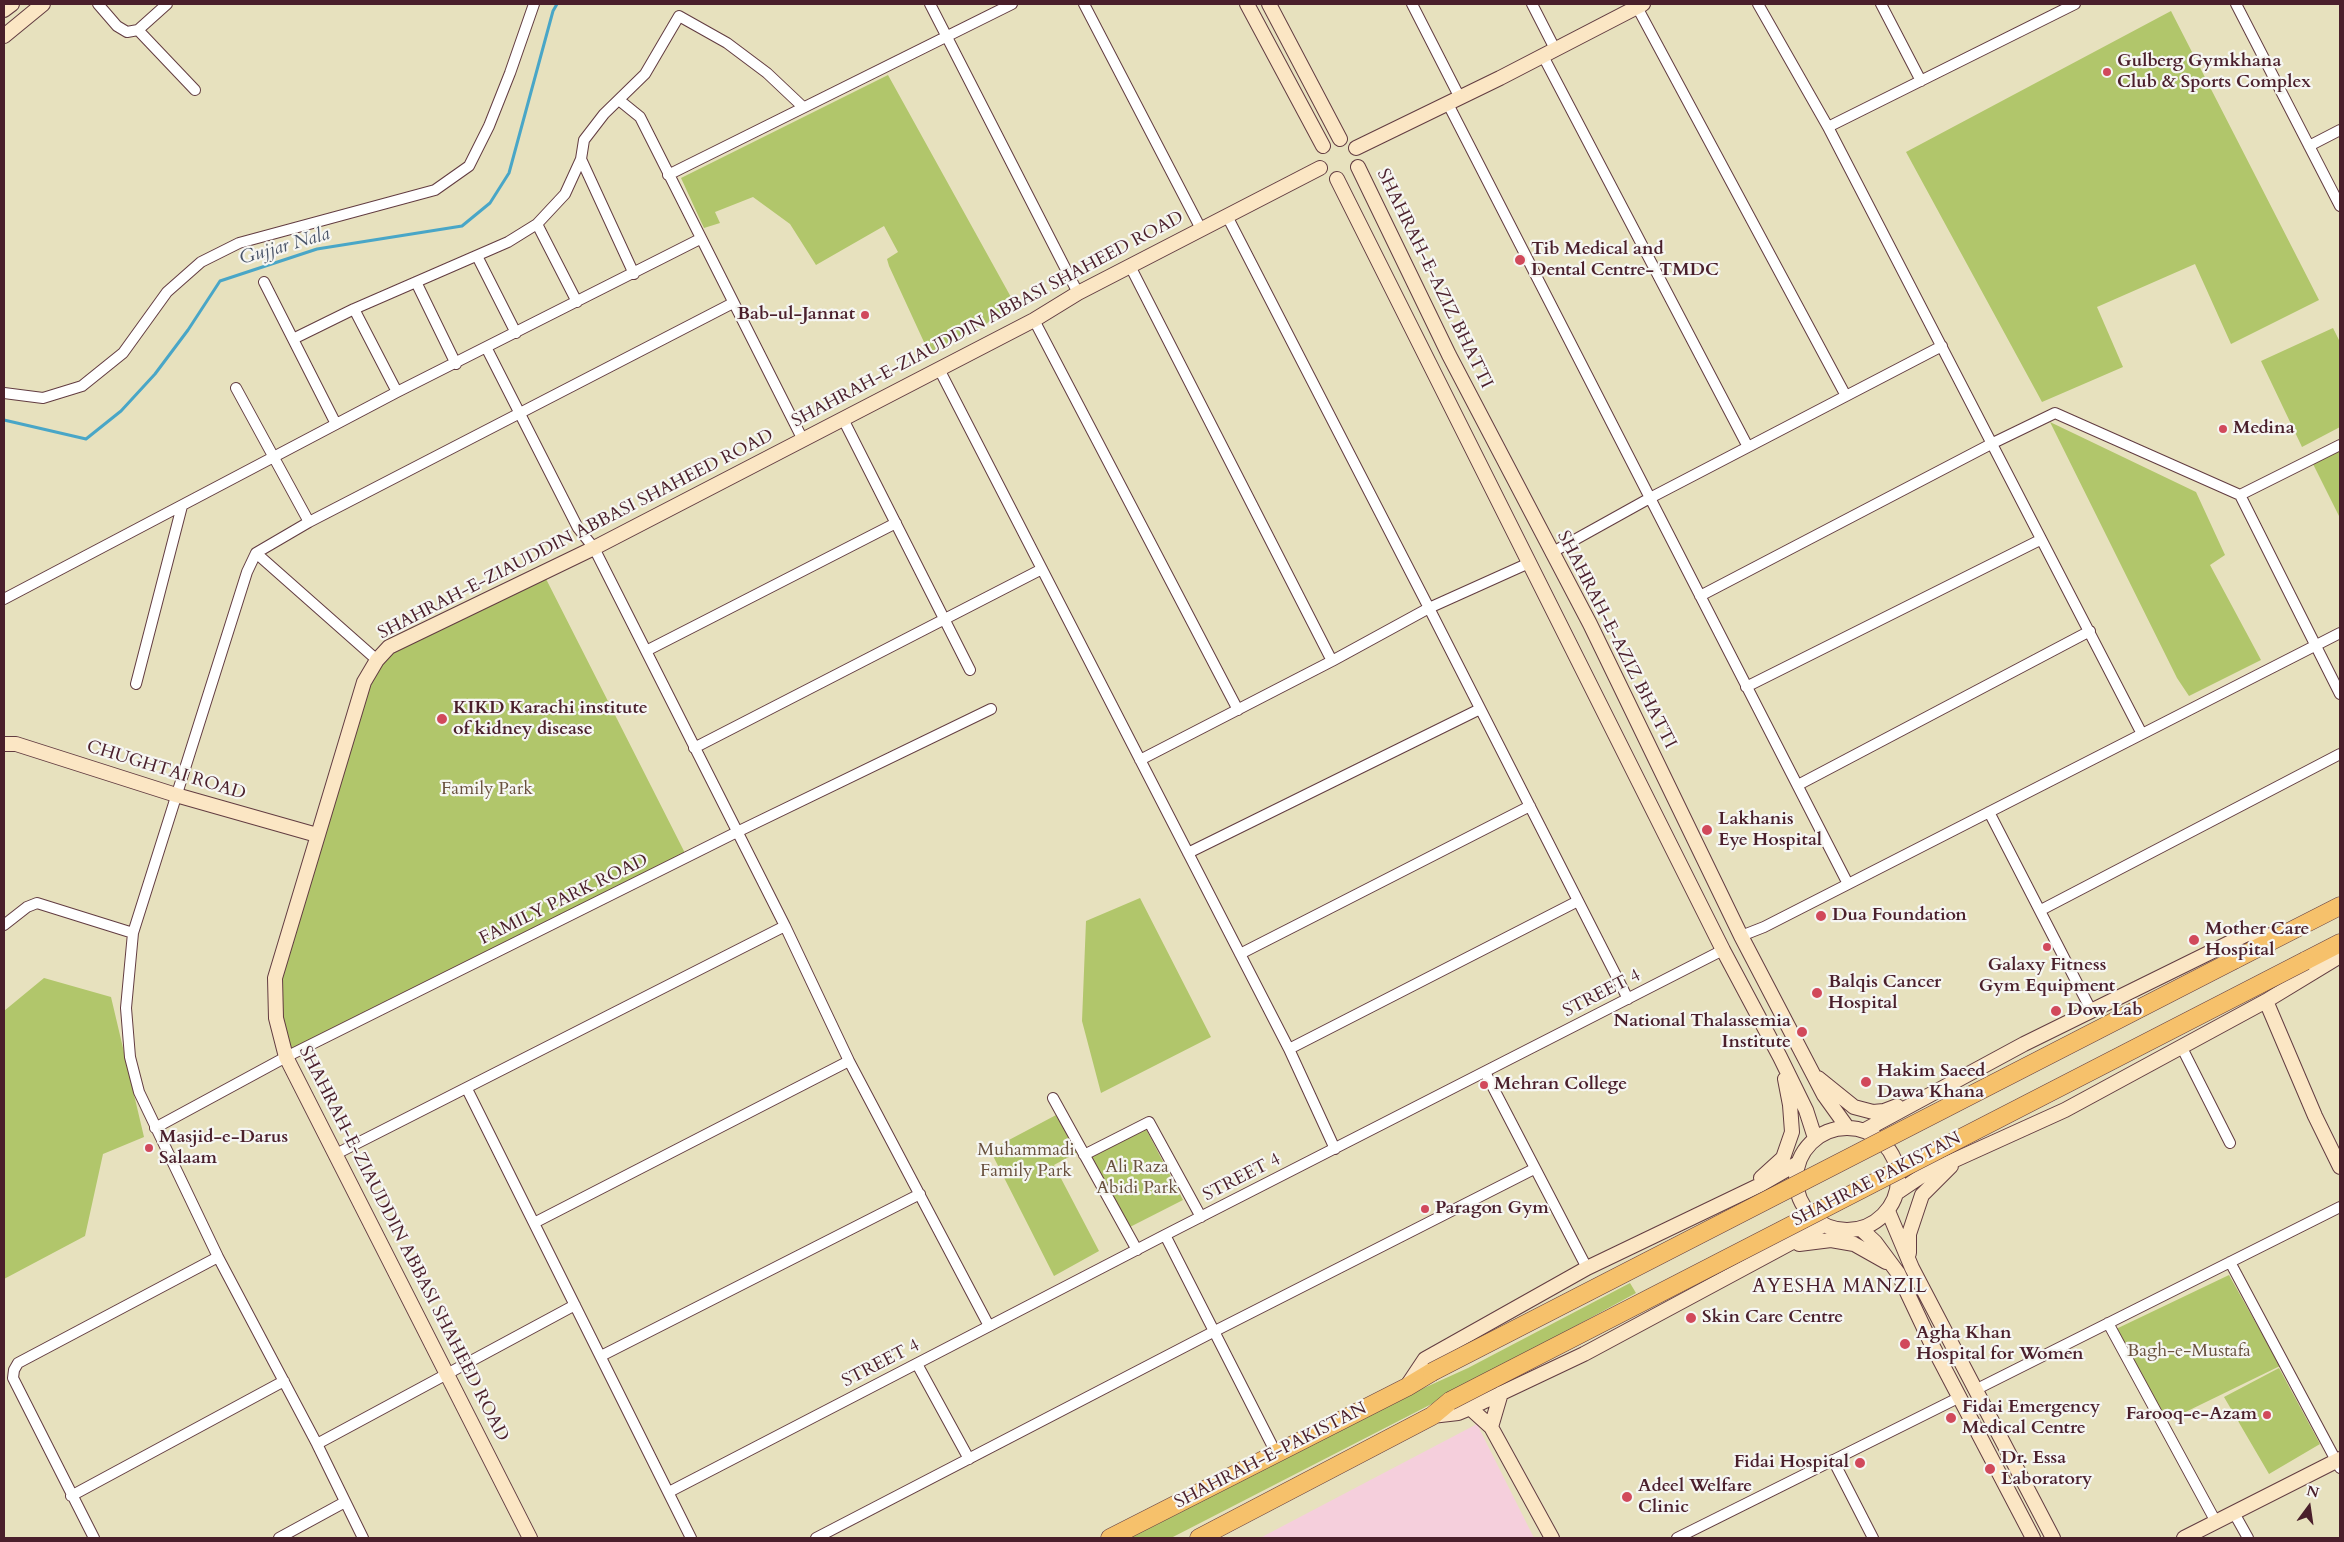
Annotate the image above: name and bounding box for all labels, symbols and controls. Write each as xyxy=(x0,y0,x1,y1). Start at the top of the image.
place label: Gulberg Gymkhana Club & Sports Complex xyxy=(2117,51,2311,94)
marker: Gulberg Gymkhana Club & Sports Complex xyxy=(2101,66,2113,78)
street label: SHAHRAH-E-AZIZ BHATTI xyxy=(1371,166,1497,392)
street label: SHAHRAH-E-ZIAUDDIN ABBASI SHAHEED ROAD xyxy=(788,207,1188,433)
water label: Gujjar Nala xyxy=(237,223,333,271)
place label: Tib Medical and Dental Centre- TMDC xyxy=(1531,239,1719,282)
marker: Tib Medical and Dental Centre- TMDC xyxy=(1513,253,1527,267)
place label: Bab-ul-Jannat xyxy=(737,304,855,326)
marker: Bab-ul-Jannat xyxy=(859,309,871,321)
place label: Medina xyxy=(2233,418,2295,440)
marker: Medina xyxy=(2217,423,2229,435)
street label: SHAHRAH-E-ZIAUDDIN ABBASI SHAHEED ROAD xyxy=(375,425,777,645)
street label: SHAHRAH-E-AZIZ BHATTI xyxy=(1552,528,1680,752)
place label: KIKD Karachi institute of kidney disease xyxy=(453,698,648,741)
marker: KIKD Karachi institute of kidney disease xyxy=(435,712,449,726)
street label: CHUGHTAI ROAD xyxy=(84,737,248,805)
park label: Family Park xyxy=(441,779,533,801)
place label: Lakhanis Eye Hospital xyxy=(1718,809,1822,852)
marker: Lakhanis Eye Hospital xyxy=(1700,823,1714,837)
street label: FAMILY PARK ROAD xyxy=(476,850,652,950)
place label: Dua Foundation xyxy=(1832,905,1967,927)
marker: Dua Foundation xyxy=(1814,909,1828,923)
place label: Mother Care Hospital xyxy=(2205,919,2309,962)
marker: Mother Care Hospital xyxy=(2187,933,2201,947)
marker: Galaxy Fitness Gym Equipment xyxy=(2041,941,2053,953)
place label: Galaxy Fitness Gym Equipment xyxy=(1979,955,2115,998)
street label: STREET 4 xyxy=(1560,965,1644,1023)
place label: Balqis Cancer Hospital xyxy=(1828,972,1941,1014)
marker: Balqis Cancer Hospital xyxy=(1810,986,1824,1000)
place label: Dow Lab xyxy=(2067,1000,2143,1022)
marker: Dow Lab xyxy=(2049,1004,2063,1018)
place label: National Thalassemia Institute xyxy=(1614,1011,1791,1054)
marker: National Thalassemia Institute xyxy=(1795,1025,1809,1039)
street label: SHAHRAH-E-ZIAUDDIN ABBASI SHAHEED ROAD xyxy=(293,1043,513,1445)
place label: Hakim Saeed Dawa Khana xyxy=(1877,1061,1985,1104)
place label: Mehran College xyxy=(1494,1074,1627,1096)
marker: Hakim Saeed Dawa Khana xyxy=(1859,1075,1873,1089)
marker: Mehran College xyxy=(1478,1079,1490,1091)
place label: Masjid-e-Darus Salaam xyxy=(159,1127,288,1170)
street label: SHAHRAE PAKISTAN xyxy=(1789,1128,1965,1232)
park label: Muhammadi Family Park xyxy=(977,1140,1075,1182)
marker: Masjid-e-Darus Salaam xyxy=(143,1142,155,1154)
street label: STREET 4 xyxy=(1200,1149,1284,1207)
park label: Ali Raza Abidi Park xyxy=(1096,1157,1178,1200)
place label: Paragon Gym xyxy=(1435,1198,1549,1220)
marker: Paragon Gym xyxy=(1419,1203,1431,1215)
district label: AYESHA MANZIL xyxy=(1751,1277,1929,1299)
place label: Skin Care Centre xyxy=(1702,1307,1843,1329)
marker: Skin Care Centre xyxy=(1684,1311,1698,1325)
place label: Agha Khan Hospital for Women xyxy=(1916,1323,2084,1366)
street label: STREET 4 xyxy=(839,1335,923,1393)
marker: Agha Khan Hospital for Women xyxy=(1898,1337,1912,1351)
park label: Bagh-e-Mustafa xyxy=(2127,1341,2251,1363)
place label: Fidai Emergency Medical Centre xyxy=(1962,1397,2100,1440)
street label: SHAHRAH-E-PAKISTAN xyxy=(1171,1398,1371,1514)
place label: Farooq-e-Azam xyxy=(2126,1404,2257,1426)
marker: Farooq-e-Azam xyxy=(2261,1409,2273,1421)
marker: Fidai Emergency Medical Centre xyxy=(1944,1411,1958,1425)
place label: Dr. Essa Laboratory xyxy=(2001,1448,2092,1490)
place label: Fidai Hospital xyxy=(1734,1452,1849,1474)
marker: Fidai Hospital xyxy=(1853,1456,1867,1470)
marker: Dr. Essa Laboratory xyxy=(1983,1462,1997,1476)
place label: Adeel Welfare Clinic xyxy=(1638,1476,1752,1518)
text: N xyxy=(2305,1481,2321,1503)
north arrow xyxy=(2284,1482,2334,1532)
marker: Adeel Welfare Clinic xyxy=(1620,1490,1634,1504)

